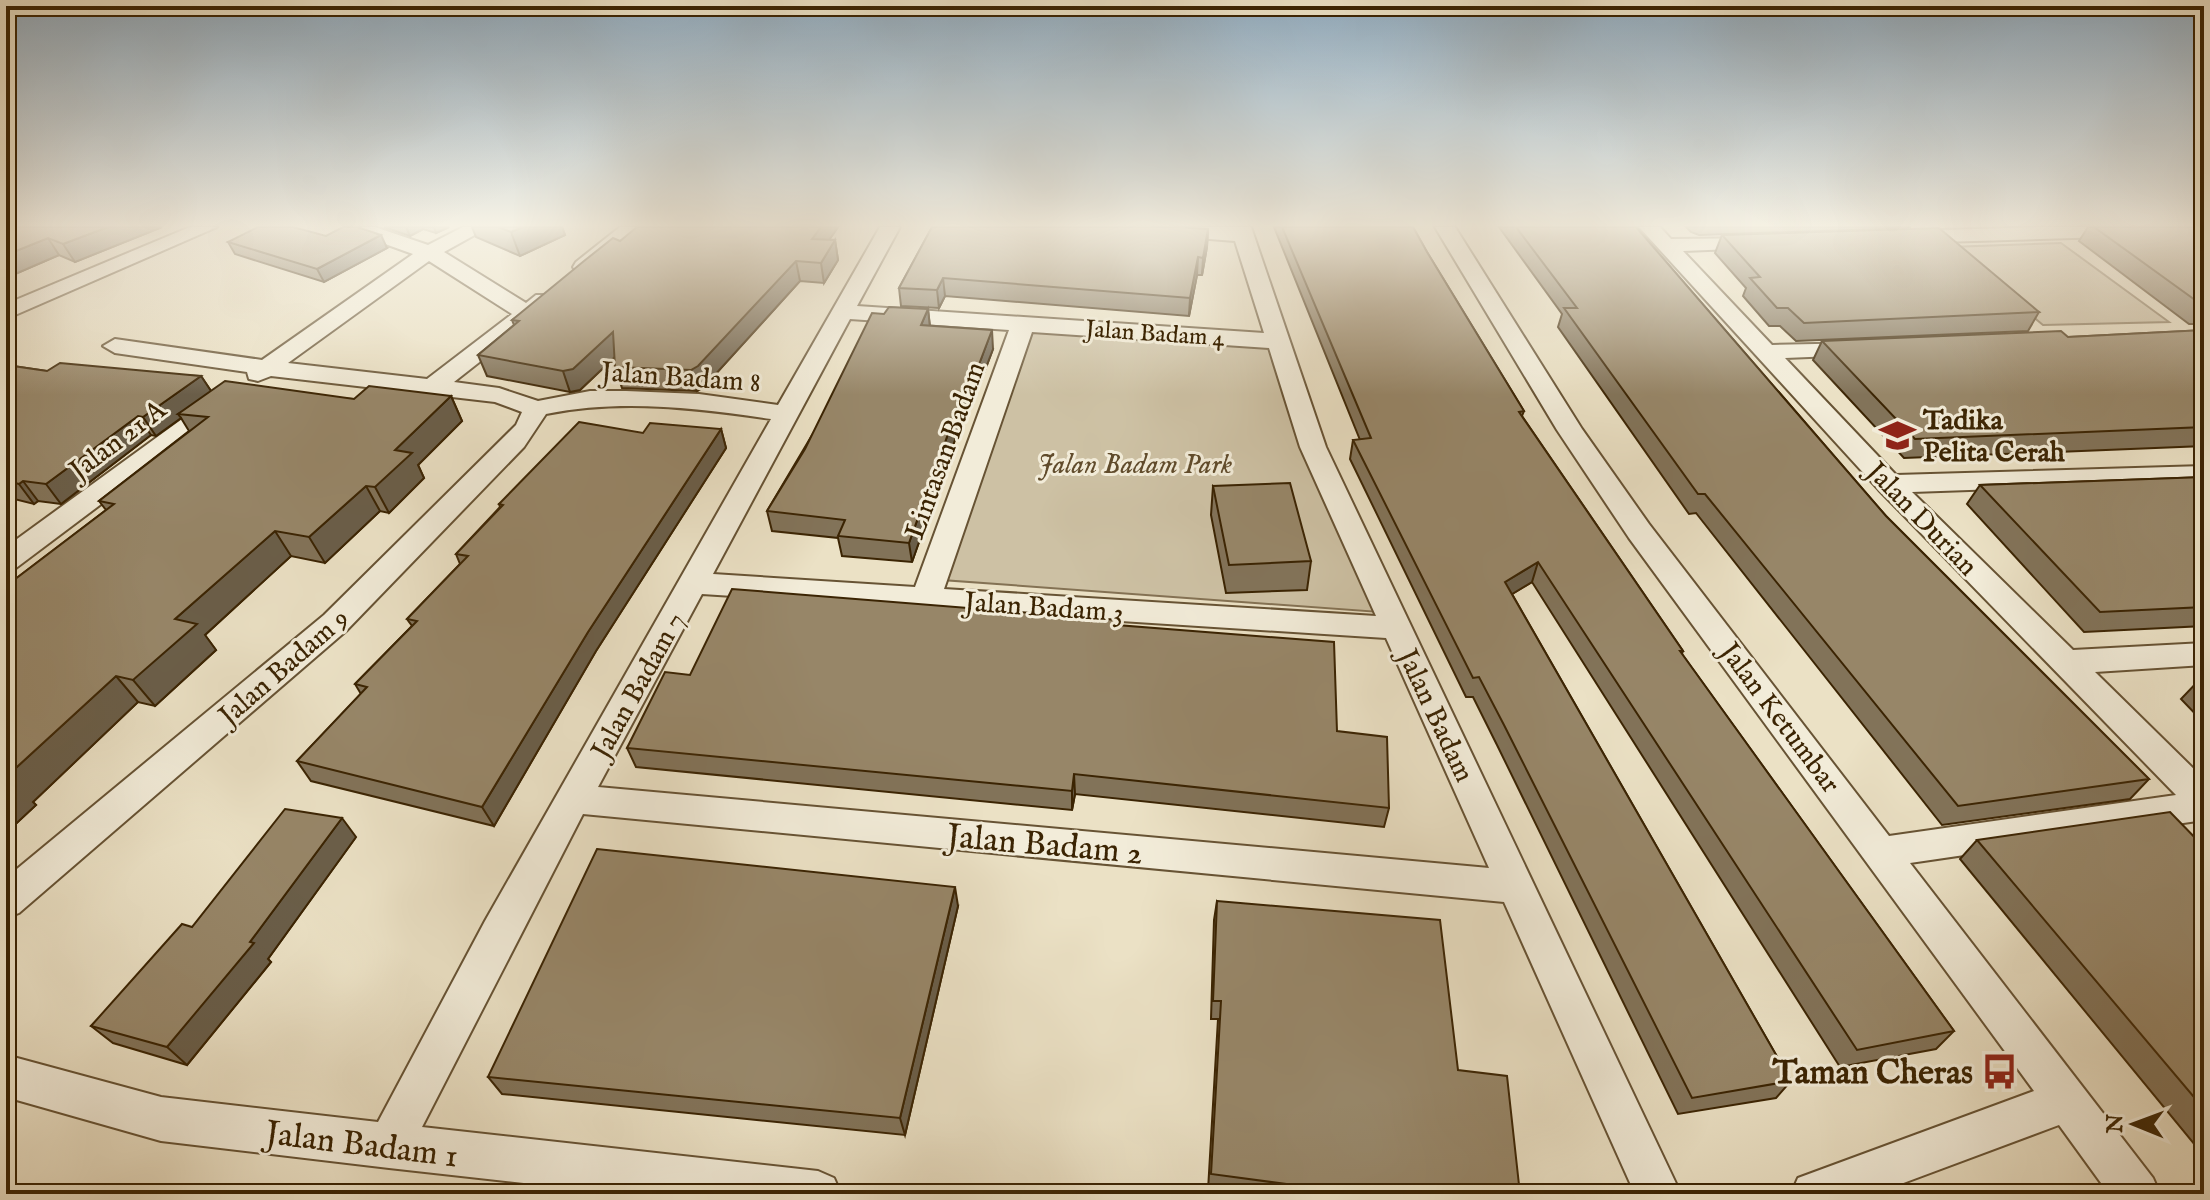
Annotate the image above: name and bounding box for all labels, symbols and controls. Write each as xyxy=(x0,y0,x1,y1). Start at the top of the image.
street label: Jalan Badam 4 xyxy=(1081,314,1226,355)
street label: Jalan Badam 8 xyxy=(597,355,762,402)
street label: Lintasan Badam xyxy=(898,357,995,544)
street label: Jalan 21 A xyxy=(61,393,175,491)
place label: Tadika Pelita Cerah xyxy=(1922,404,2066,471)
school or university icon: Tadika Pelita Cerah xyxy=(1878,416,1916,454)
park label: Jalan Badam Park xyxy=(1038,448,1232,483)
street label: Jalan Durian xyxy=(1856,453,1984,584)
street label: Jalan Badam 3 xyxy=(960,585,1125,632)
street label: Jalan Badam 9 xyxy=(210,602,357,736)
street label: Jalan Badam 7 xyxy=(583,607,694,768)
street label: Jalan Ketumbar xyxy=(1709,634,1847,801)
street label: Jalan Badam xyxy=(1387,641,1481,788)
street label: Jalan Badam 2 xyxy=(941,815,1145,875)
place label: Taman Cheras xyxy=(1772,1052,1973,1095)
bus stop icon: Taman Cheras xyxy=(1980,1052,2018,1090)
north arrow xyxy=(2094,1084,2174,1164)
street label: Jalan Badam 1 xyxy=(259,1112,460,1179)
text: N xyxy=(2102,1114,2130,1134)

